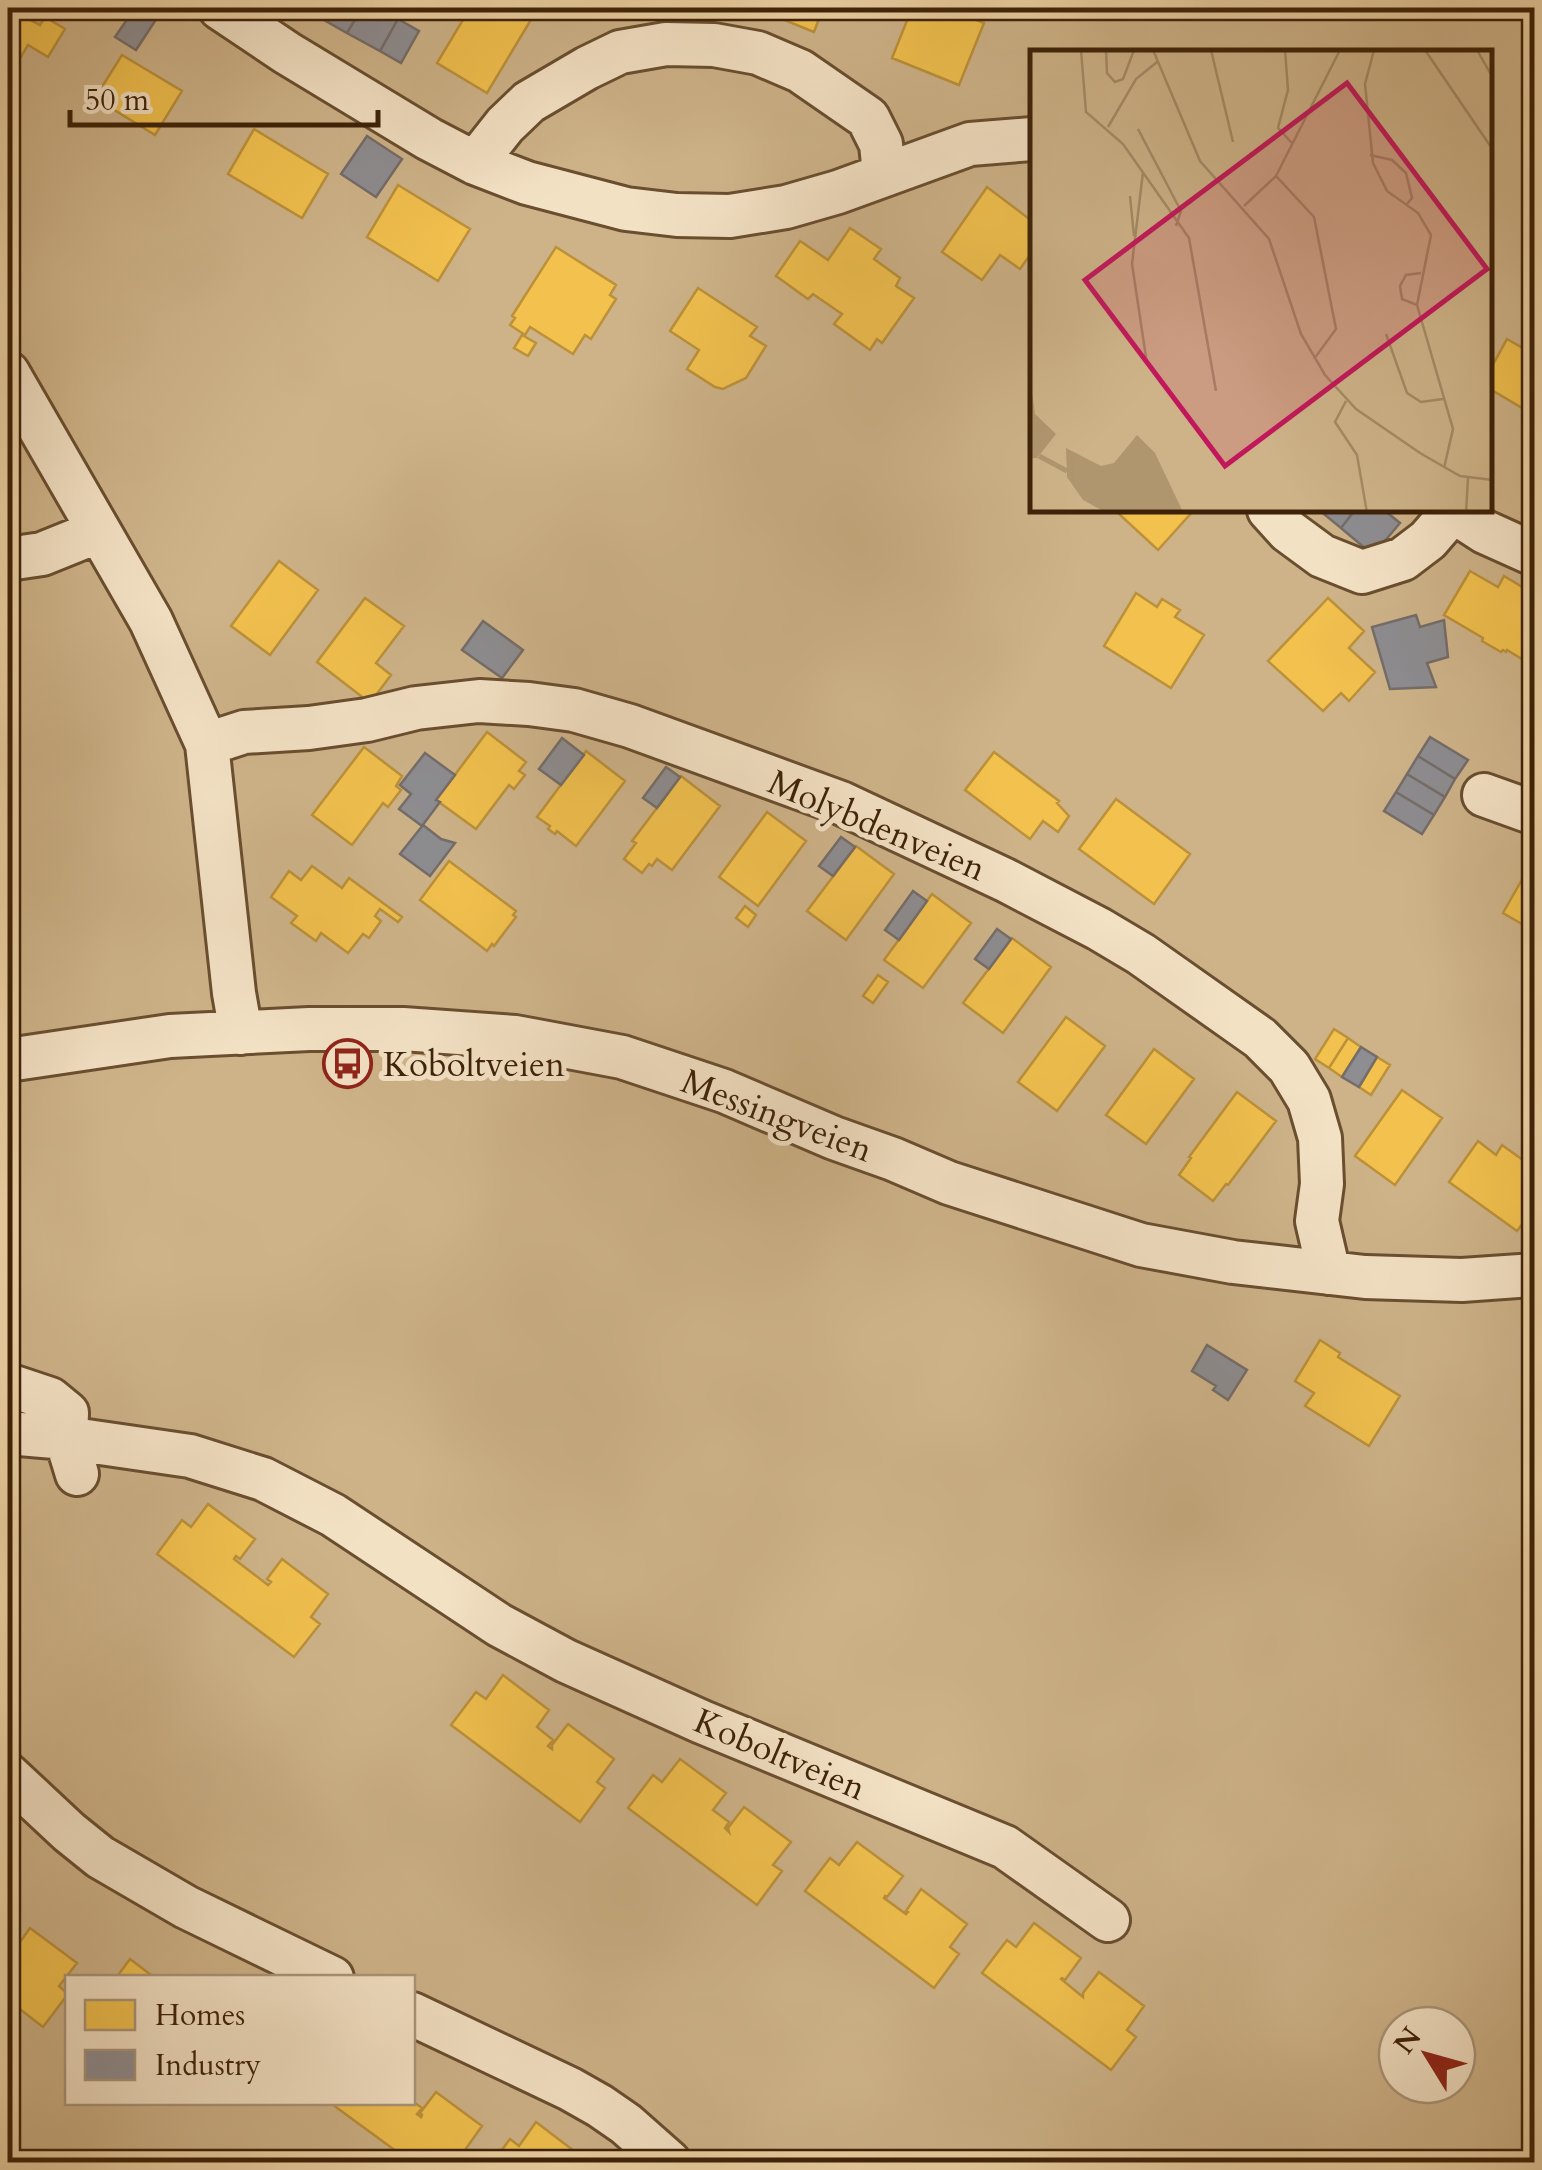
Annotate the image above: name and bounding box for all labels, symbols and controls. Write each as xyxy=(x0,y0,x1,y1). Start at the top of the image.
inset map xyxy=(1030,50,1492,512)
scale bar xyxy=(70,65,378,127)
text: 50 m xyxy=(85,80,150,121)
street label: Molybdenveien xyxy=(761,759,993,893)
bus stop icon: Koboltveien xyxy=(322,1038,374,1090)
place label: Koboltveien xyxy=(383,1041,565,1089)
street label: Messingveien xyxy=(674,1058,879,1174)
street label: Koboltveien xyxy=(687,1697,873,1813)
legend xyxy=(65,1975,415,2105)
text: Homes xyxy=(155,1995,245,2036)
north arrow xyxy=(1377,2005,1477,2105)
text: N xyxy=(1385,2019,1430,2062)
text: Industry xyxy=(155,2045,261,2086)

